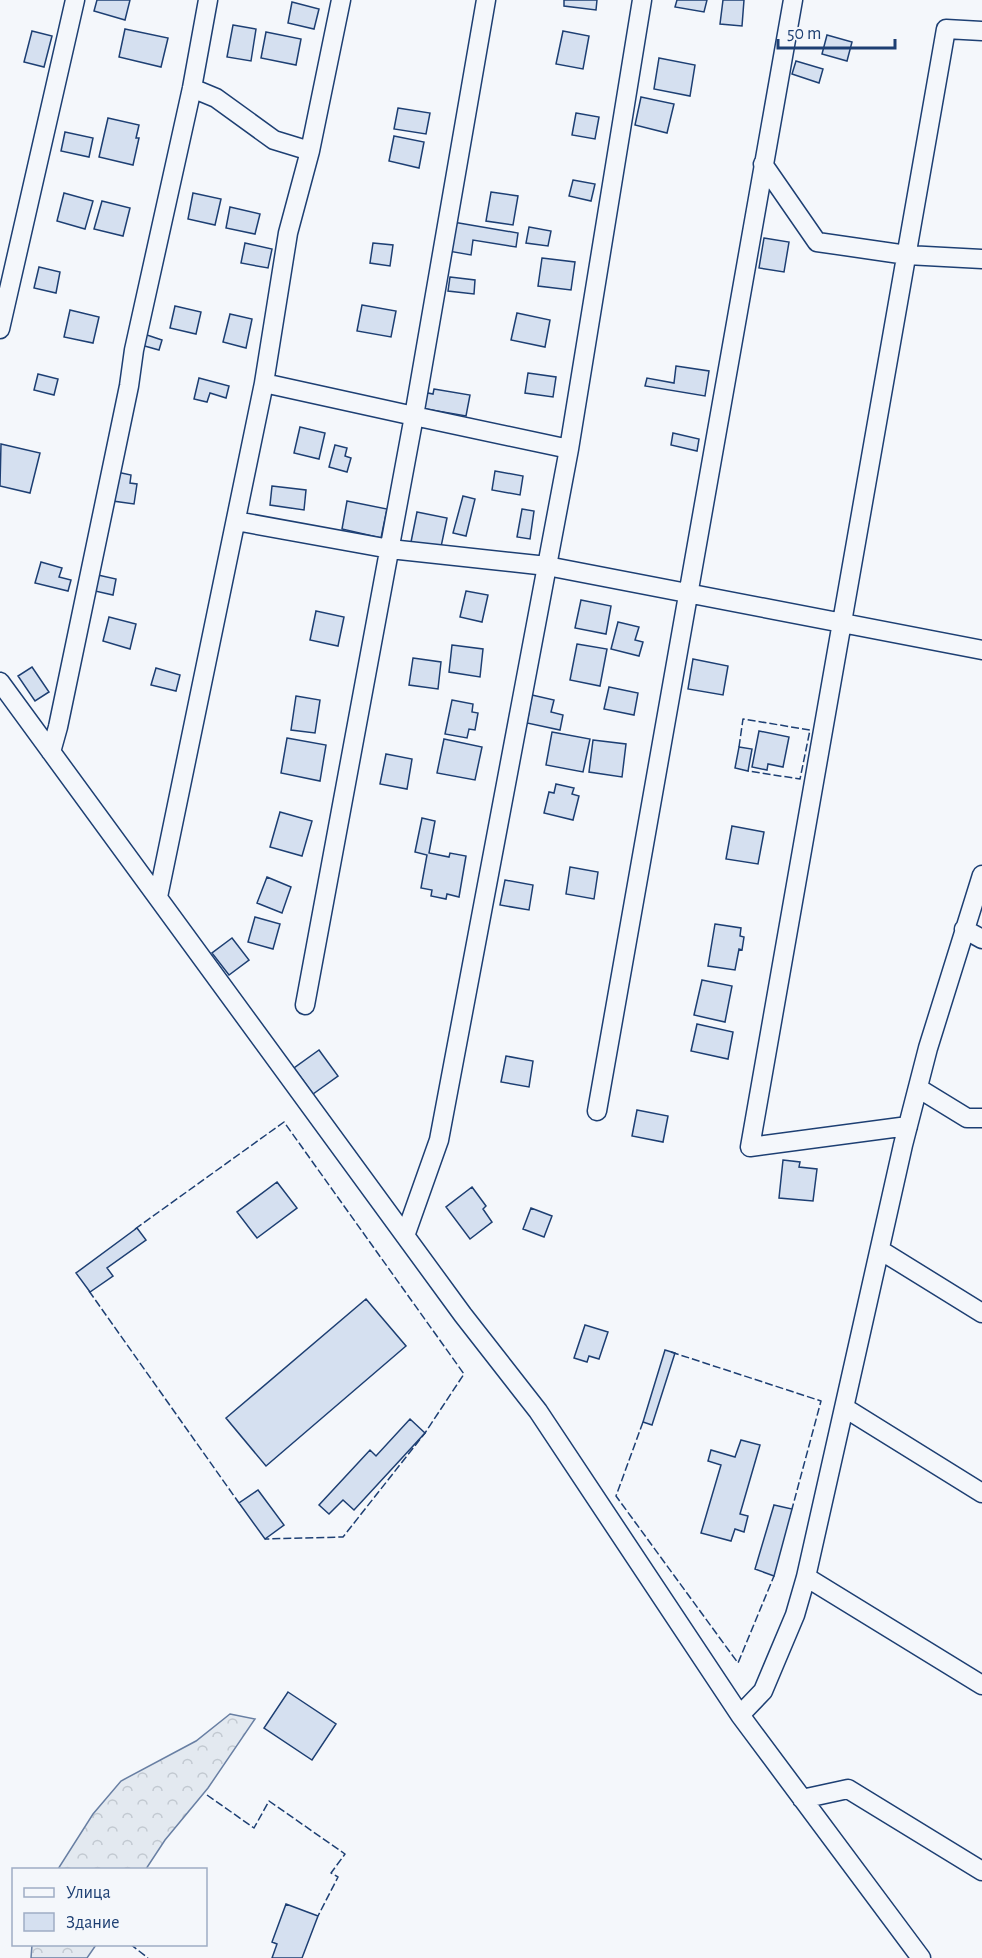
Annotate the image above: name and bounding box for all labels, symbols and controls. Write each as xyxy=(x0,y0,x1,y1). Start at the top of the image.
scale bar xyxy=(778,12,895,50)
text: 50 m xyxy=(787,25,821,43)
legend xyxy=(12,1868,207,1946)
text: Улица xyxy=(66,1884,111,1902)
text: Здание xyxy=(66,1914,120,1932)

